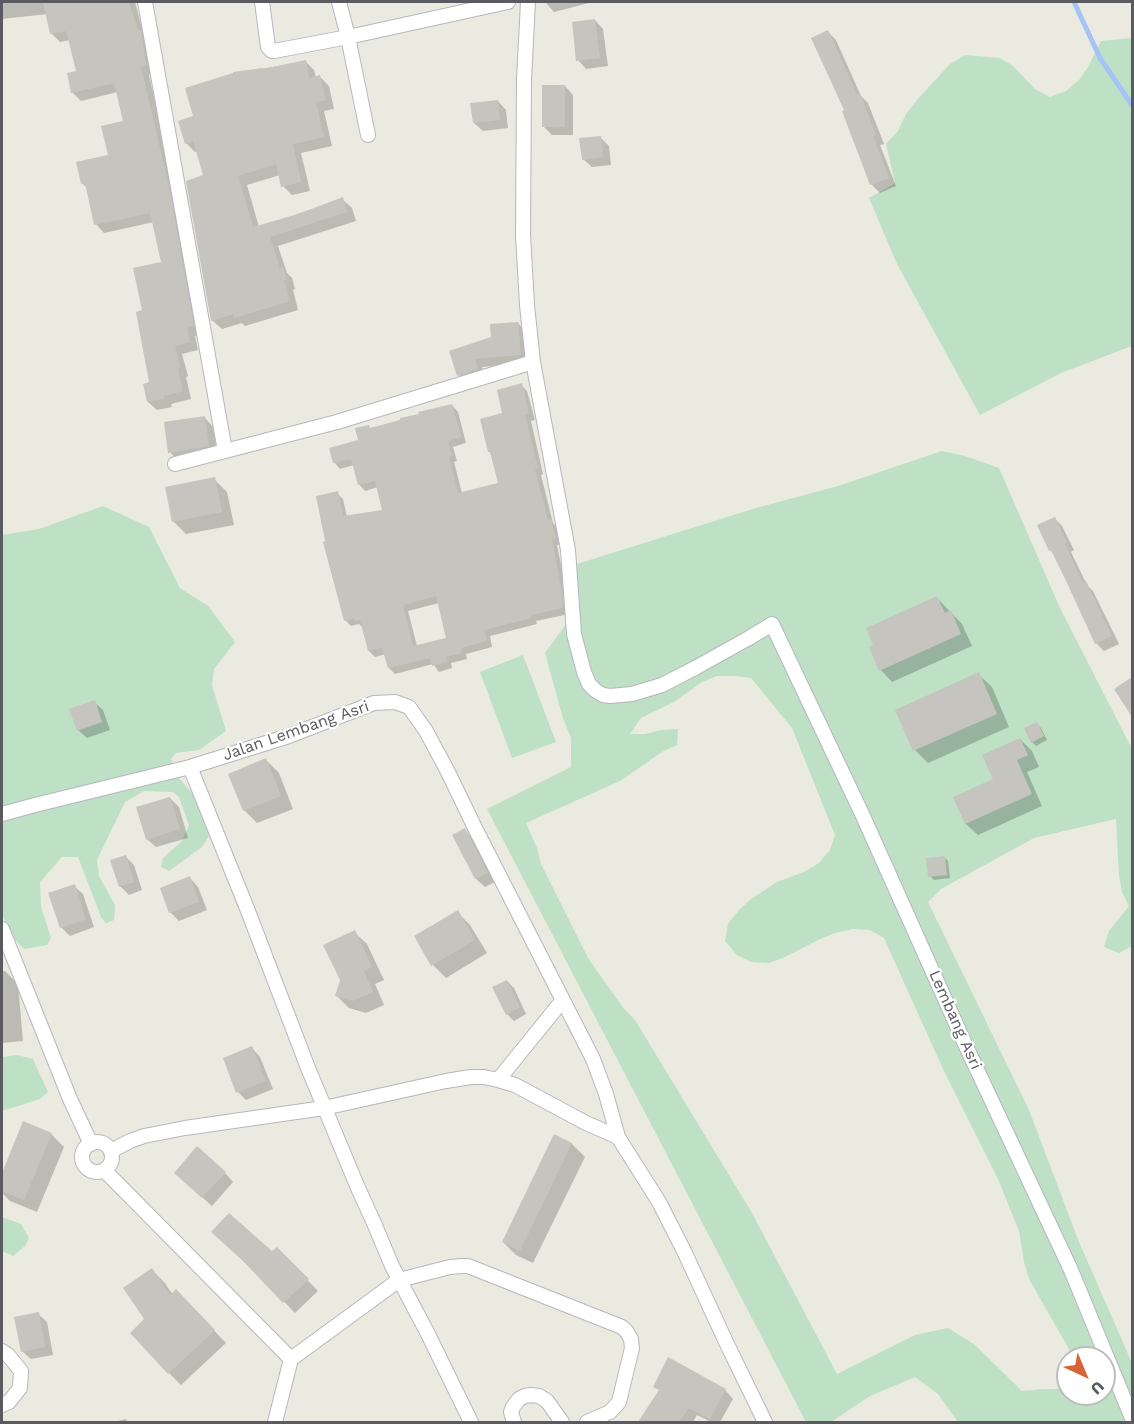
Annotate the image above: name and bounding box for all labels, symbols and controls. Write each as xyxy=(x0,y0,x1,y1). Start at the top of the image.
street label: Jalan Lembang Asri xyxy=(220,697,372,765)
street label: Lembang Asri xyxy=(925,967,985,1073)
north arrow xyxy=(1056,1346,1116,1406)
text: U xyxy=(1087,1377,1108,1399)

